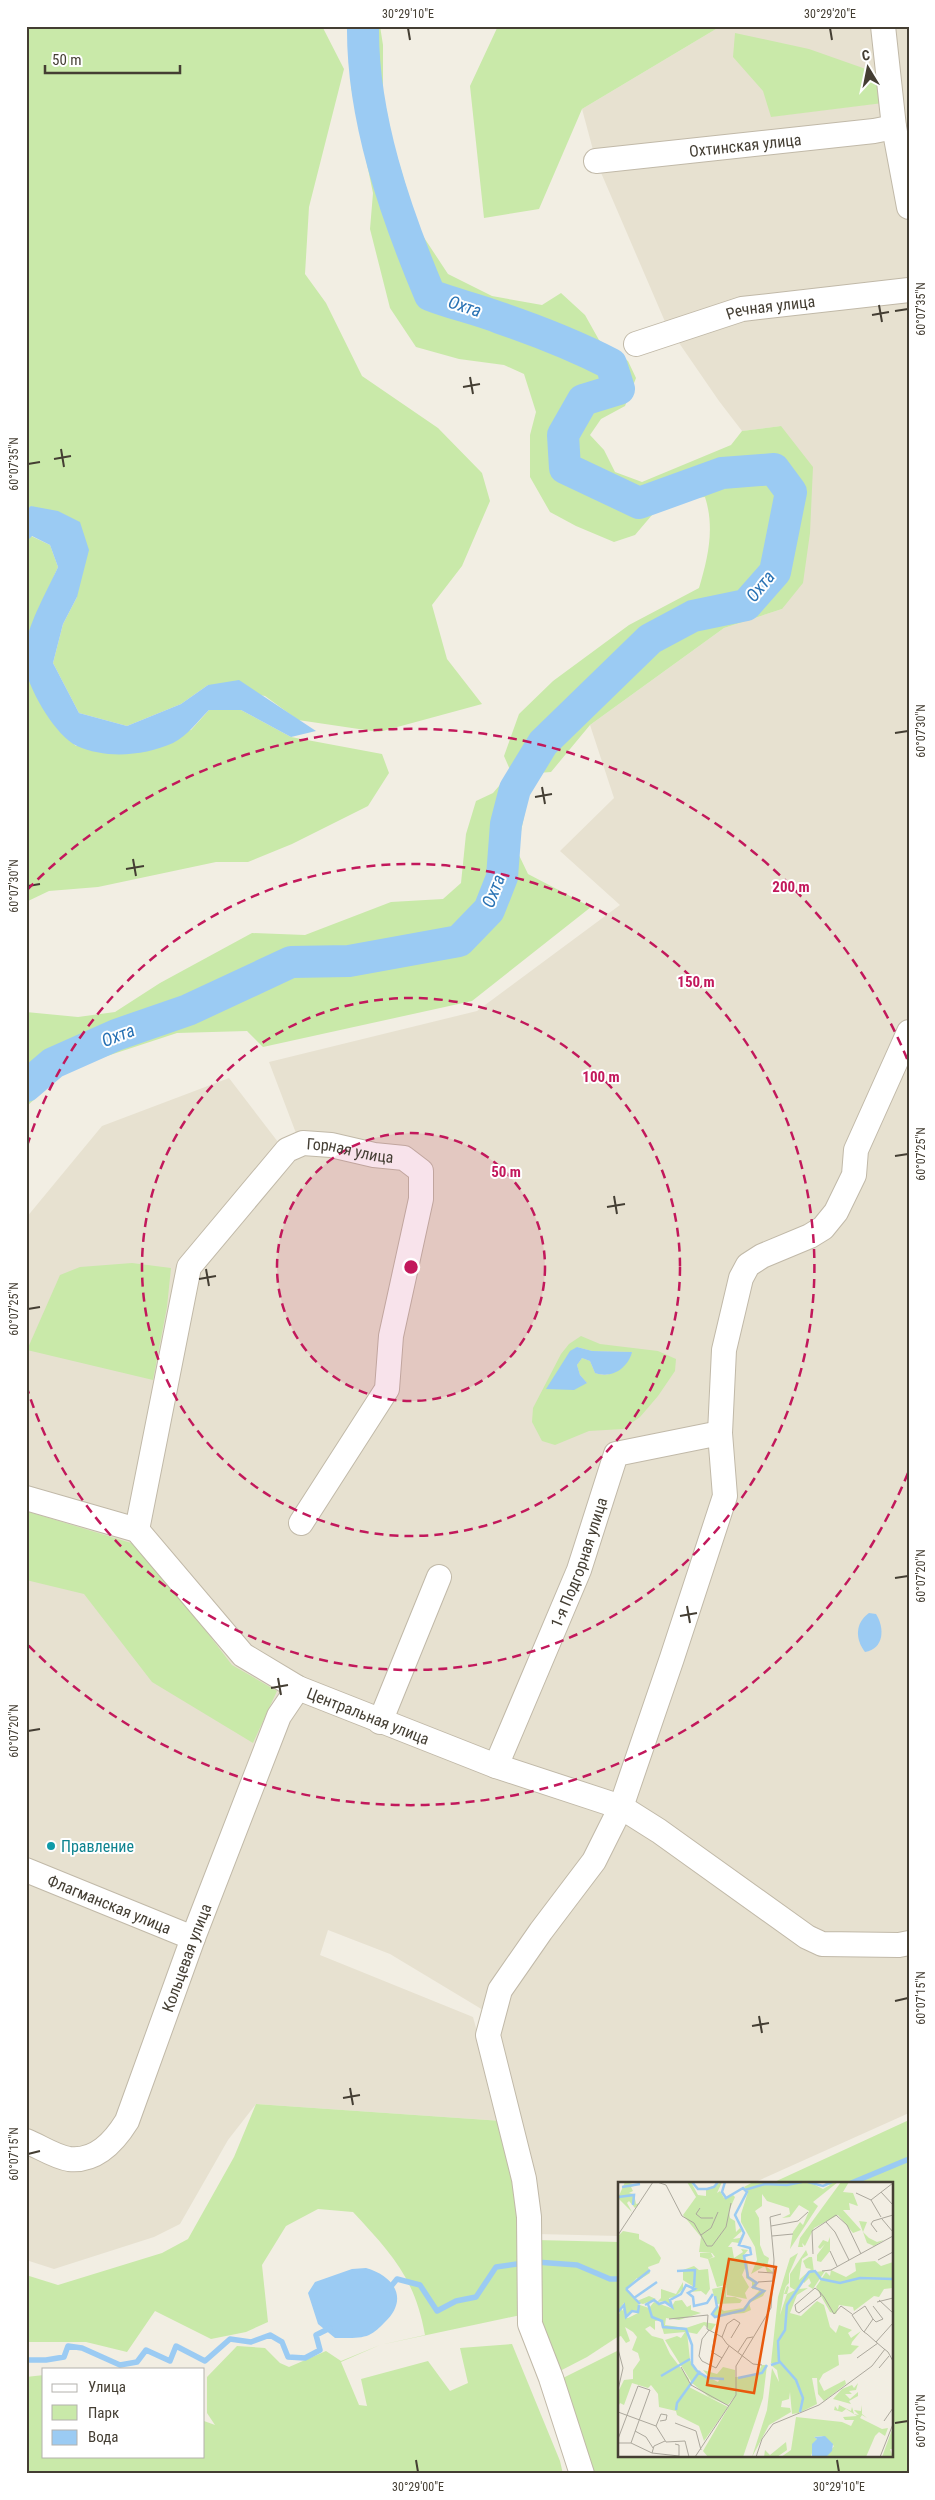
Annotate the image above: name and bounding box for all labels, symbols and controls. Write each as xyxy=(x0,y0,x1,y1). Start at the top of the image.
text: 30°29'10"E xyxy=(382,7,434,21)
text: 30°29'20"E xyxy=(804,7,856,21)
scale bar xyxy=(45,42,180,74)
north arrow xyxy=(842,42,892,92)
text: С xyxy=(860,47,871,64)
text: 50 m xyxy=(52,51,82,69)
street label: Охтинская улица xyxy=(688,129,802,160)
text: 60°07'35"N xyxy=(914,282,928,336)
water label: Охта xyxy=(446,291,484,321)
street label: Речная улица xyxy=(723,291,816,323)
text: 60°07'35"N xyxy=(7,437,21,491)
water label: Охта xyxy=(741,566,779,606)
text: 60°07'30"N xyxy=(914,704,928,758)
text: 60°07'30"N xyxy=(7,859,21,913)
water label: Охта xyxy=(477,871,509,911)
text: 200 m xyxy=(772,878,810,896)
text: 150 m xyxy=(677,973,715,991)
water label: Охта xyxy=(98,1019,138,1051)
text: 100 m xyxy=(582,1068,620,1086)
text: 60°07'25"N xyxy=(914,1127,928,1181)
street label: Горная улица xyxy=(306,1134,395,1166)
text: 50 m xyxy=(491,1163,521,1181)
centre of rings xyxy=(402,1258,420,1276)
text: 60°07'25"N xyxy=(7,1282,21,1336)
street label: 1-я Подгорная улица xyxy=(546,1495,611,1630)
text: 60°07'20"N xyxy=(914,1549,928,1603)
street label: Центральная улица xyxy=(304,1683,432,1748)
text: 60°07'20"N xyxy=(7,1704,21,1758)
place label: Правление xyxy=(61,1837,134,1856)
marker: Правление xyxy=(45,1840,57,1852)
street label: Флагманская улица xyxy=(45,1870,174,1938)
street label: Кольцевая улица xyxy=(158,1901,215,2014)
text: 60°07'15"N xyxy=(914,1971,928,2025)
text: 60°07'15"N xyxy=(7,2127,21,2181)
inset map xyxy=(618,2182,892,2458)
legend xyxy=(42,2368,205,2458)
text: Улица xyxy=(88,2378,126,2396)
text: 60°07'10"N xyxy=(914,2394,928,2448)
text: Парк xyxy=(88,2404,119,2422)
text: Вода xyxy=(88,2428,118,2446)
text: 30°29'00"E xyxy=(392,2480,444,2494)
text: 30°29'10"E xyxy=(813,2480,865,2494)

